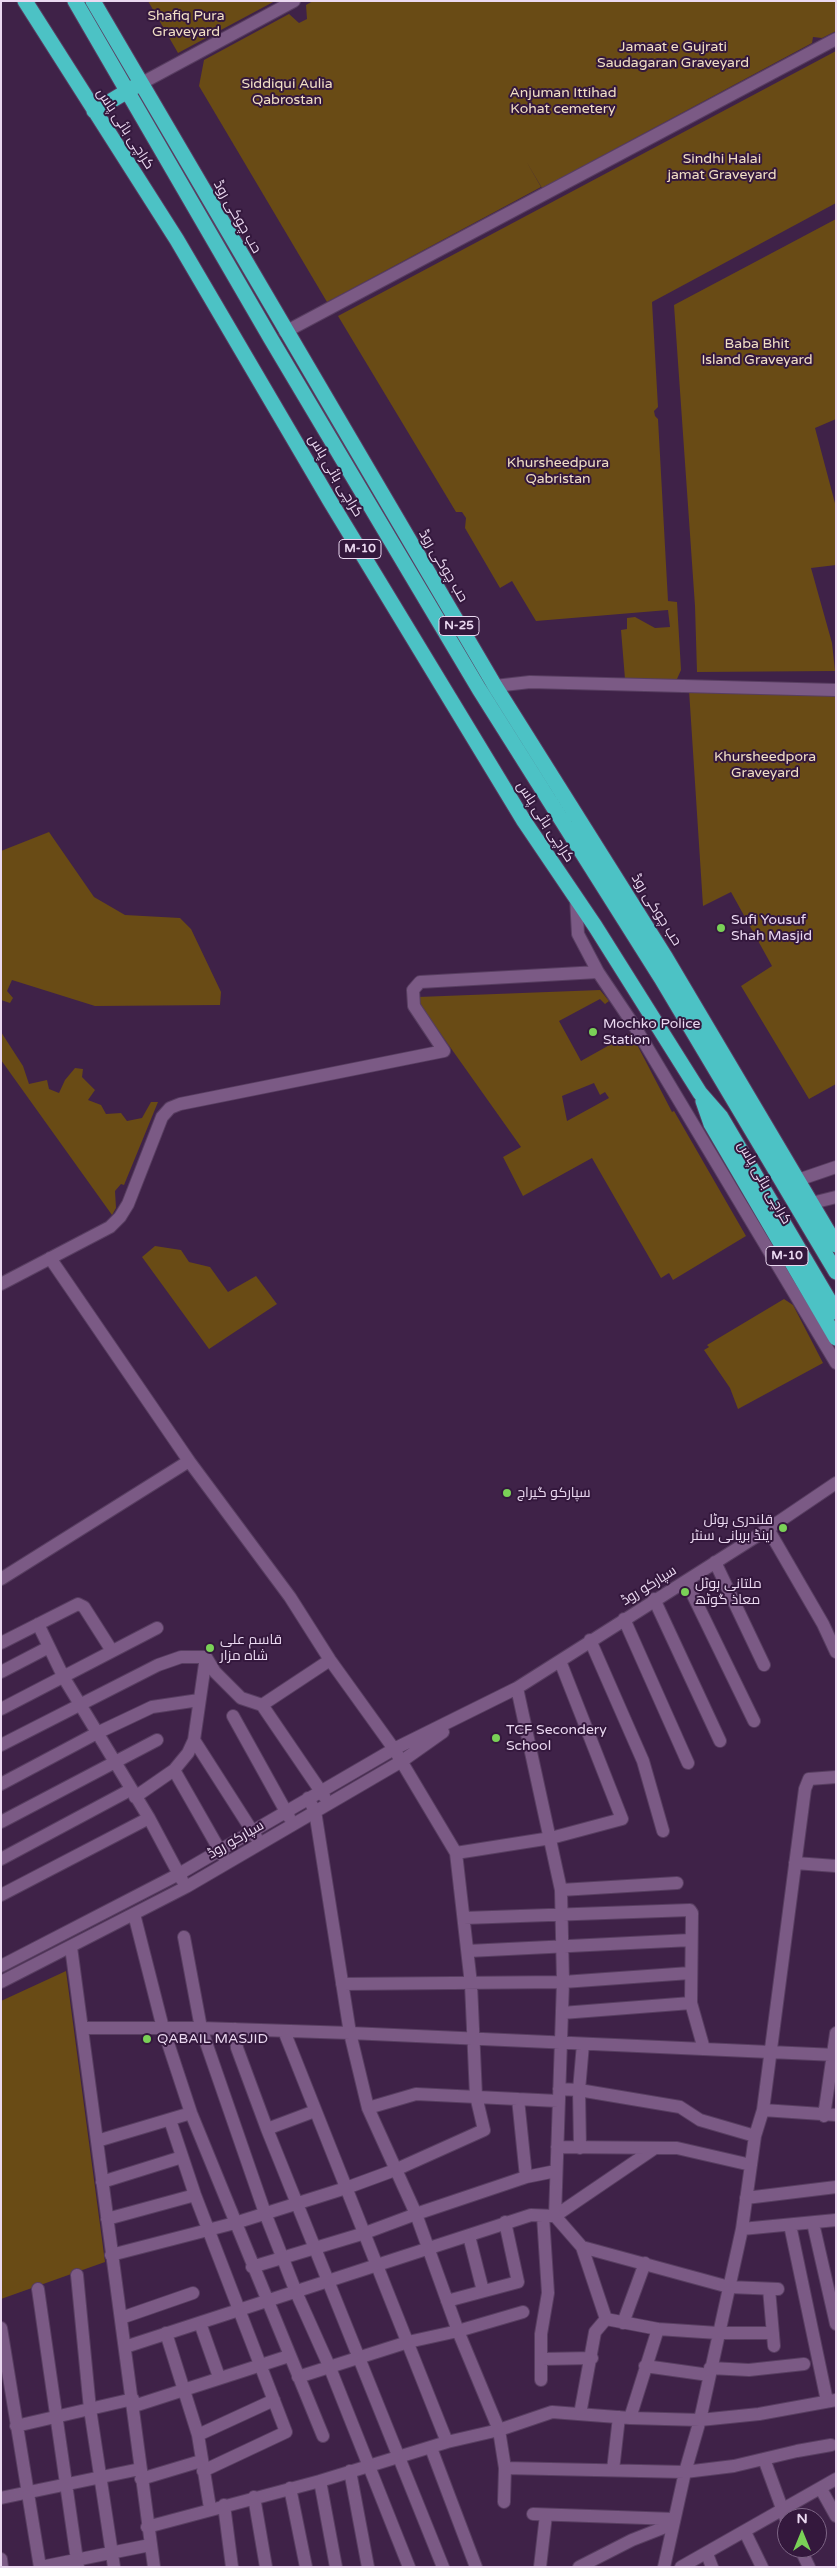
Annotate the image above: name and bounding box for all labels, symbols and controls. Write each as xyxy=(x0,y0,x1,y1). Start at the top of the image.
park label: Shafiq Pura Graveyard xyxy=(147,8,225,40)
park label: Jamaat e Gujrati Saudagaran Graveyard xyxy=(597,39,749,72)
park label: Siddiqui Aulia Qabrostan xyxy=(241,76,333,108)
street label: کراچی بائی پاس xyxy=(93,85,157,173)
park label: Anjuman Ittihad Kohat cemetery xyxy=(509,85,617,118)
park label: Sindhi Halai jamat Graveyard xyxy=(667,151,777,184)
street label: حب چوکی روڈ xyxy=(209,177,265,257)
park label: Baba Bhit Island Graveyard xyxy=(701,336,813,368)
street label: کراچی بائی پاس xyxy=(304,432,366,520)
park label: Khursheedpura Qabristan xyxy=(507,455,609,488)
street label: حب چوکی روڈ xyxy=(415,527,471,605)
road number: M-10 xyxy=(339,540,381,558)
road number: N-25 xyxy=(439,616,479,636)
park label: Khursheedpora Graveyard xyxy=(714,749,816,782)
street label: کراچی بائی پاس xyxy=(513,778,577,866)
street label: حب چوکی روڈ xyxy=(627,871,685,949)
place label: Sufi Yousuf Shah Masjid xyxy=(731,912,812,944)
marker: Sufi Yousuf Shah Masjid xyxy=(715,922,727,934)
place label: Mochko Police Station xyxy=(603,1016,701,1048)
marker: Mochko Police Station xyxy=(587,1026,599,1038)
street label: کراچی بائی پاس xyxy=(733,1139,795,1227)
road number: M-10 xyxy=(766,1246,808,1266)
place label: سپارکو گیراج xyxy=(517,1485,591,1501)
marker: سپارکو گیراج xyxy=(501,1487,513,1499)
place label: قلندری ہوٹل اینڈ بریانی سنٹر xyxy=(691,1512,773,1544)
marker: قلندری ہوٹل اینڈ بریانی سنٹر xyxy=(777,1522,789,1534)
street label: سپارکو روڈ xyxy=(618,1562,680,1610)
place label: ملتانی ہوٹل معاذ گوٹھ xyxy=(695,1576,762,1608)
marker: ملتانی ہوٹل معاذ گوٹھ xyxy=(679,1586,691,1598)
place label: قاسم علی شاہ مزار xyxy=(220,1632,282,1664)
marker: قاسم علی شاہ مزار xyxy=(204,1642,216,1654)
place label: TCF Secondery School xyxy=(506,1722,607,1754)
marker: TCF Secondery School xyxy=(490,1732,502,1744)
street label: سپارکو روڈ xyxy=(205,1817,267,1863)
place label: QABAIL MASJID xyxy=(157,2031,268,2047)
marker: QABAIL MASJID xyxy=(141,2033,153,2045)
north arrow xyxy=(777,2508,827,2558)
text: N xyxy=(796,2510,808,2527)

